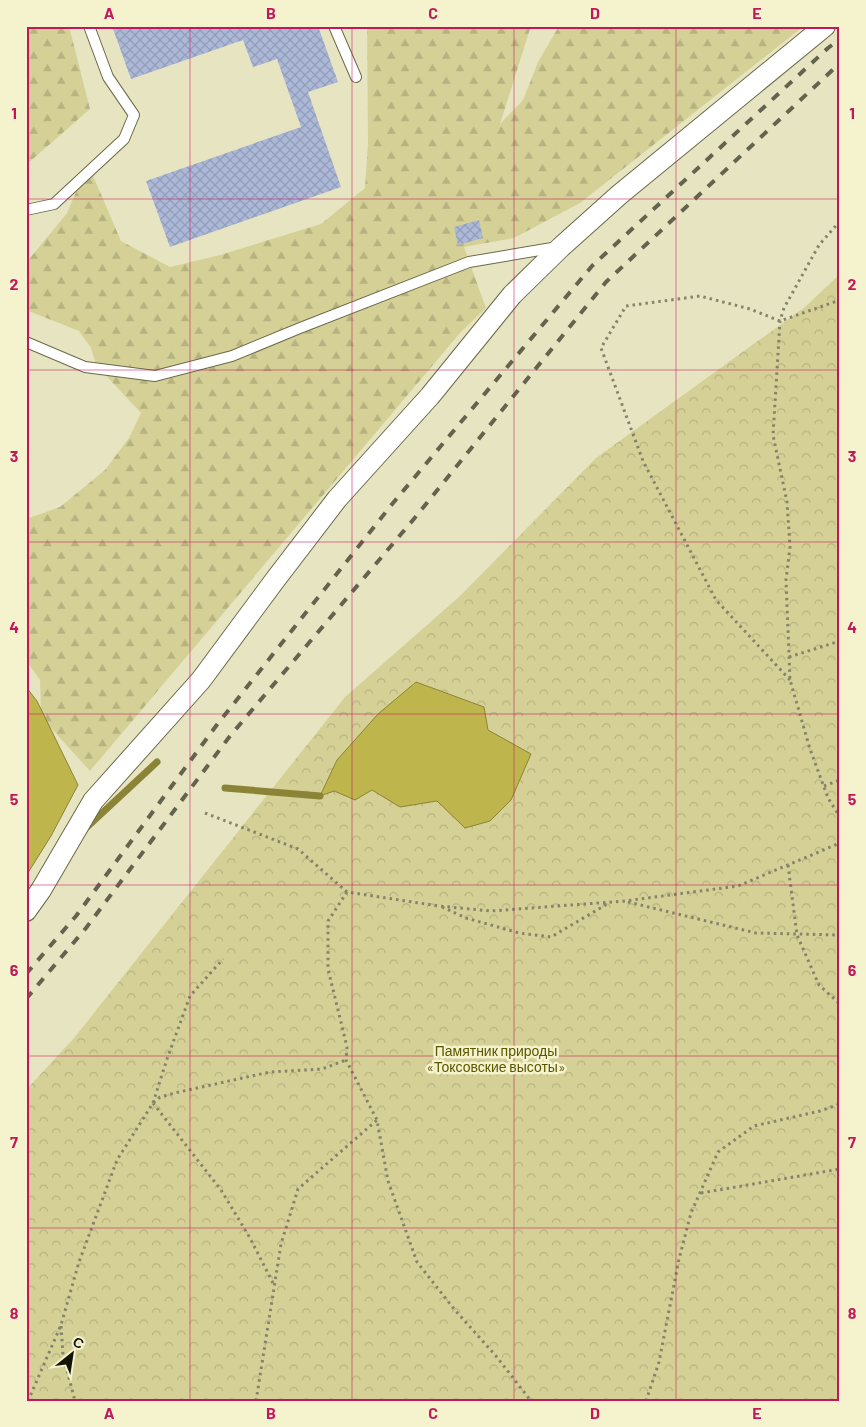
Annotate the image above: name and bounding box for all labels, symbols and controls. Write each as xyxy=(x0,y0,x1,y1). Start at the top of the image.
text: A xyxy=(104,3,115,22)
text: B xyxy=(266,3,276,22)
text: C xyxy=(428,3,438,22)
text: D xyxy=(590,3,600,22)
text: E xyxy=(752,3,762,22)
text: 1 xyxy=(11,103,17,122)
text: 1 xyxy=(849,103,855,122)
text: 2 xyxy=(10,274,19,293)
text: 2 xyxy=(848,274,857,293)
text: 3 xyxy=(10,446,18,465)
text: 3 xyxy=(848,446,856,465)
text: 4 xyxy=(9,617,19,636)
text: 4 xyxy=(847,617,857,636)
text: 5 xyxy=(10,789,19,808)
text: 5 xyxy=(848,789,857,808)
text: 6 xyxy=(10,960,19,979)
text: 6 xyxy=(848,960,857,979)
park label: Памятник природы «Токсовские высоты» xyxy=(426,1042,566,1075)
text: 7 xyxy=(10,1132,18,1151)
text: 7 xyxy=(848,1132,856,1151)
text: 8 xyxy=(10,1303,19,1322)
text: 8 xyxy=(848,1303,857,1322)
north arrow xyxy=(48,1330,98,1380)
text: С xyxy=(70,1332,87,1352)
text: A xyxy=(104,1403,115,1422)
text: B xyxy=(266,1403,276,1422)
text: C xyxy=(428,1403,438,1422)
text: D xyxy=(590,1403,600,1422)
text: E xyxy=(752,1403,762,1422)

